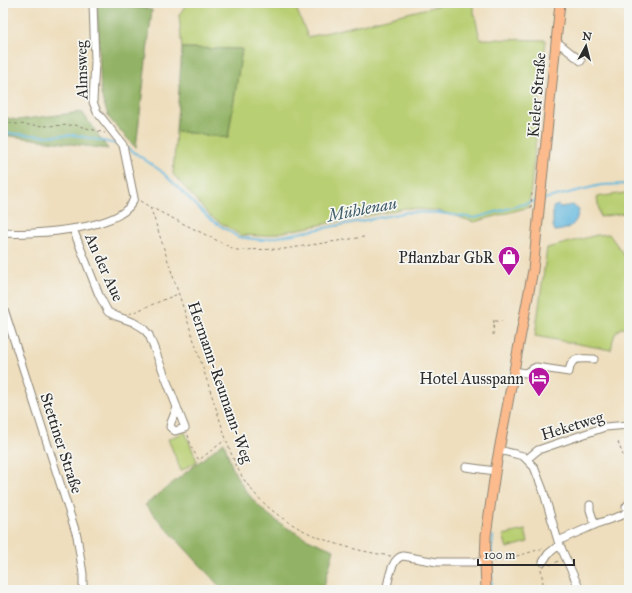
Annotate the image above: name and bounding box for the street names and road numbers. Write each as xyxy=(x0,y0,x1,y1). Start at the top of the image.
street label: Almsweg xyxy=(71,40,93,101)
street label: Kieler Straße xyxy=(523,51,550,138)
street label: An der Aue xyxy=(81,229,128,305)
street label: Hermann-Reumann-Weg xyxy=(183,299,257,466)
street label: Stettiner Straße xyxy=(36,390,87,496)
street label: Heketweg xyxy=(539,407,607,445)

